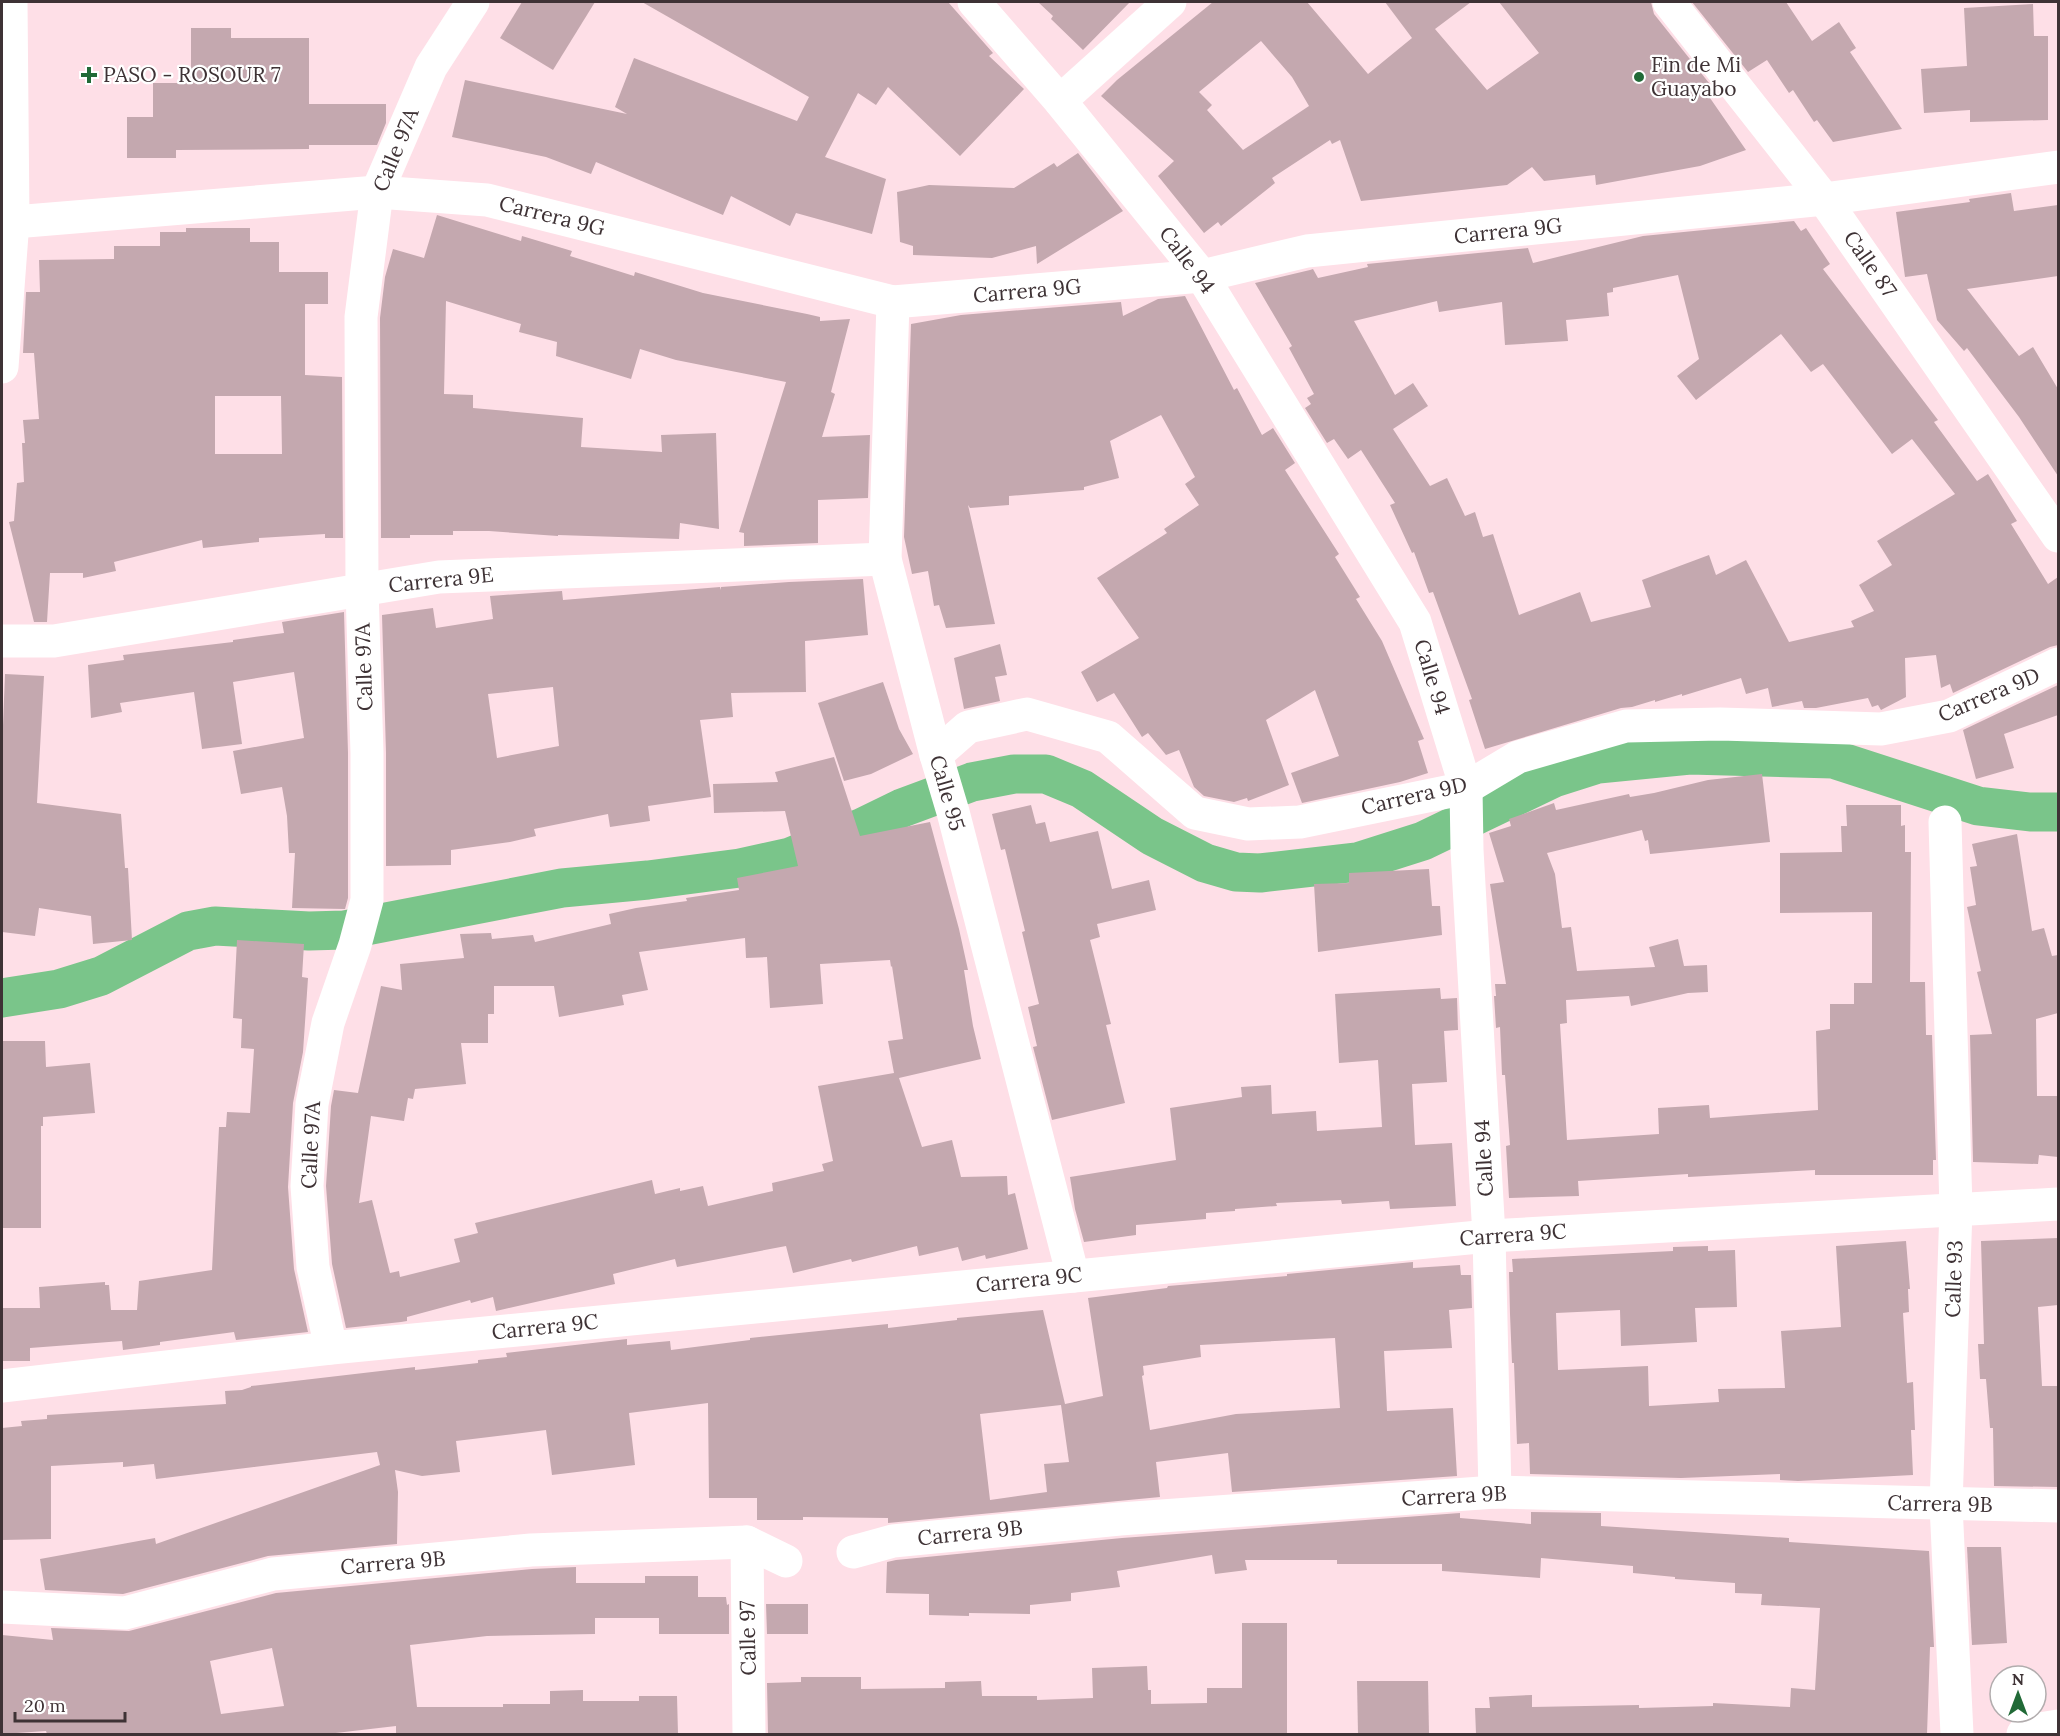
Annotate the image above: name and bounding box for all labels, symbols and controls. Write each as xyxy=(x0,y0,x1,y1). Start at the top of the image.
place label: Fin de Mi Guayabo xyxy=(1651,51,1741,102)
place label: PASO - ROSOUR 7 xyxy=(103,61,281,88)
marker: PASO - ROSOUR 7 xyxy=(80,66,98,84)
marker: Fin de Mi Guayabo xyxy=(1632,70,1646,84)
street label: Calle 97A xyxy=(367,103,425,196)
street label: Carrera 9G xyxy=(496,189,608,242)
street label: Carrera 9G xyxy=(1453,211,1563,250)
street label: Calle 94 xyxy=(1153,221,1221,299)
street label: Calle 87 xyxy=(1838,225,1903,303)
street label: Carrera 9G xyxy=(972,272,1082,309)
street label: Carrera 9E xyxy=(387,561,495,598)
street label: Calle 97A xyxy=(348,622,379,711)
street label: Calle 94 xyxy=(1408,636,1457,718)
street label: Carrera 9D xyxy=(1934,661,2044,728)
street label: Calle 95 xyxy=(924,752,971,834)
street label: Carrera 9D xyxy=(1358,770,1470,821)
street label: Calle 97A xyxy=(295,1100,326,1190)
street label: Calle 94 xyxy=(1468,1119,1499,1197)
street label: Carrera 9C xyxy=(1459,1217,1568,1252)
street label: Calle 93 xyxy=(1939,1240,1968,1318)
street label: Carrera 9C xyxy=(974,1260,1084,1299)
street label: Carrera 9C xyxy=(490,1307,600,1346)
street label: Carrera 9B xyxy=(1401,1479,1507,1512)
street label: Carrera 9B xyxy=(1887,1489,1993,1518)
street label: Carrera 9B xyxy=(916,1514,1024,1551)
street label: Carrera 9B xyxy=(339,1544,447,1581)
street label: Calle 97 xyxy=(733,1600,762,1676)
north arrow xyxy=(1988,1664,2048,1724)
text: N xyxy=(2012,1669,2024,1689)
scale bar xyxy=(15,1685,124,1723)
text: 20 m xyxy=(24,1694,66,1717)

